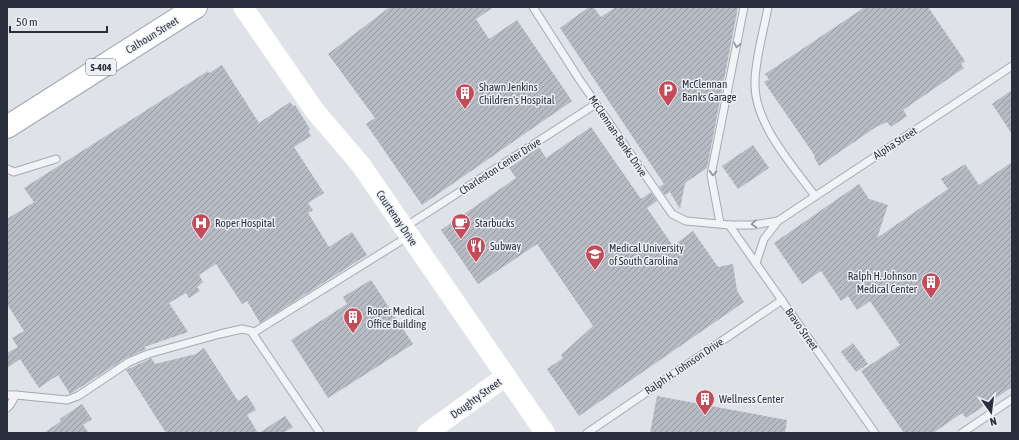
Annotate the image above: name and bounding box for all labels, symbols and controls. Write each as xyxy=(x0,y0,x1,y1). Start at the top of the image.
scale bar xyxy=(10,8,107,34)
street label: Calhoun Street xyxy=(123,14,181,56)
text: 50 m xyxy=(16,15,38,29)
one-way arrow xyxy=(733,42,741,48)
road number: S-404 xyxy=(86,59,116,75)
place label: McClennan Banks Garage xyxy=(682,78,736,103)
parking icon: McClennan Banks Garage xyxy=(657,79,679,107)
place label: Shawn Jenkins Children's Hospital xyxy=(479,81,555,106)
building icon: Shawn Jenkins Children's Hospital xyxy=(454,82,476,110)
street label: McClennan-Banks Drive xyxy=(586,93,650,179)
street label: Alpha Street xyxy=(871,124,919,162)
street label: Charleston Center Drive xyxy=(457,135,543,197)
one-way arrow xyxy=(708,170,717,176)
street label: Courtenay Drive xyxy=(374,188,420,248)
hospital icon: Roper Hospital xyxy=(190,212,212,240)
cafe icon: Starbucks xyxy=(450,212,472,240)
place label: Roper Hospital xyxy=(215,217,275,229)
place label: Starbucks xyxy=(475,217,515,229)
one-way arrow xyxy=(751,219,757,228)
restaurant icon: Subway xyxy=(465,235,487,263)
place label: Subway xyxy=(490,240,522,252)
place label: Medical University of South Carolina xyxy=(609,242,684,267)
school or university icon: Medical University of South Carolina xyxy=(584,243,606,271)
place label: Ralph H. Johnson Medical Center xyxy=(848,270,918,295)
building icon: Ralph H. Johnson Medical Center xyxy=(920,271,942,299)
place label: Roper Medical Office Building xyxy=(367,305,426,330)
building icon: Roper Medical Office Building xyxy=(342,306,364,334)
street label: Bravo Street xyxy=(783,306,821,352)
street label: Ralph H. Johnson Drive xyxy=(642,335,726,397)
street label: Doughty Street xyxy=(448,375,504,421)
building icon: Wellness Center xyxy=(694,388,716,416)
north arrow xyxy=(971,392,1011,432)
place label: Wellness Center xyxy=(719,393,784,405)
text: N xyxy=(989,415,998,428)

